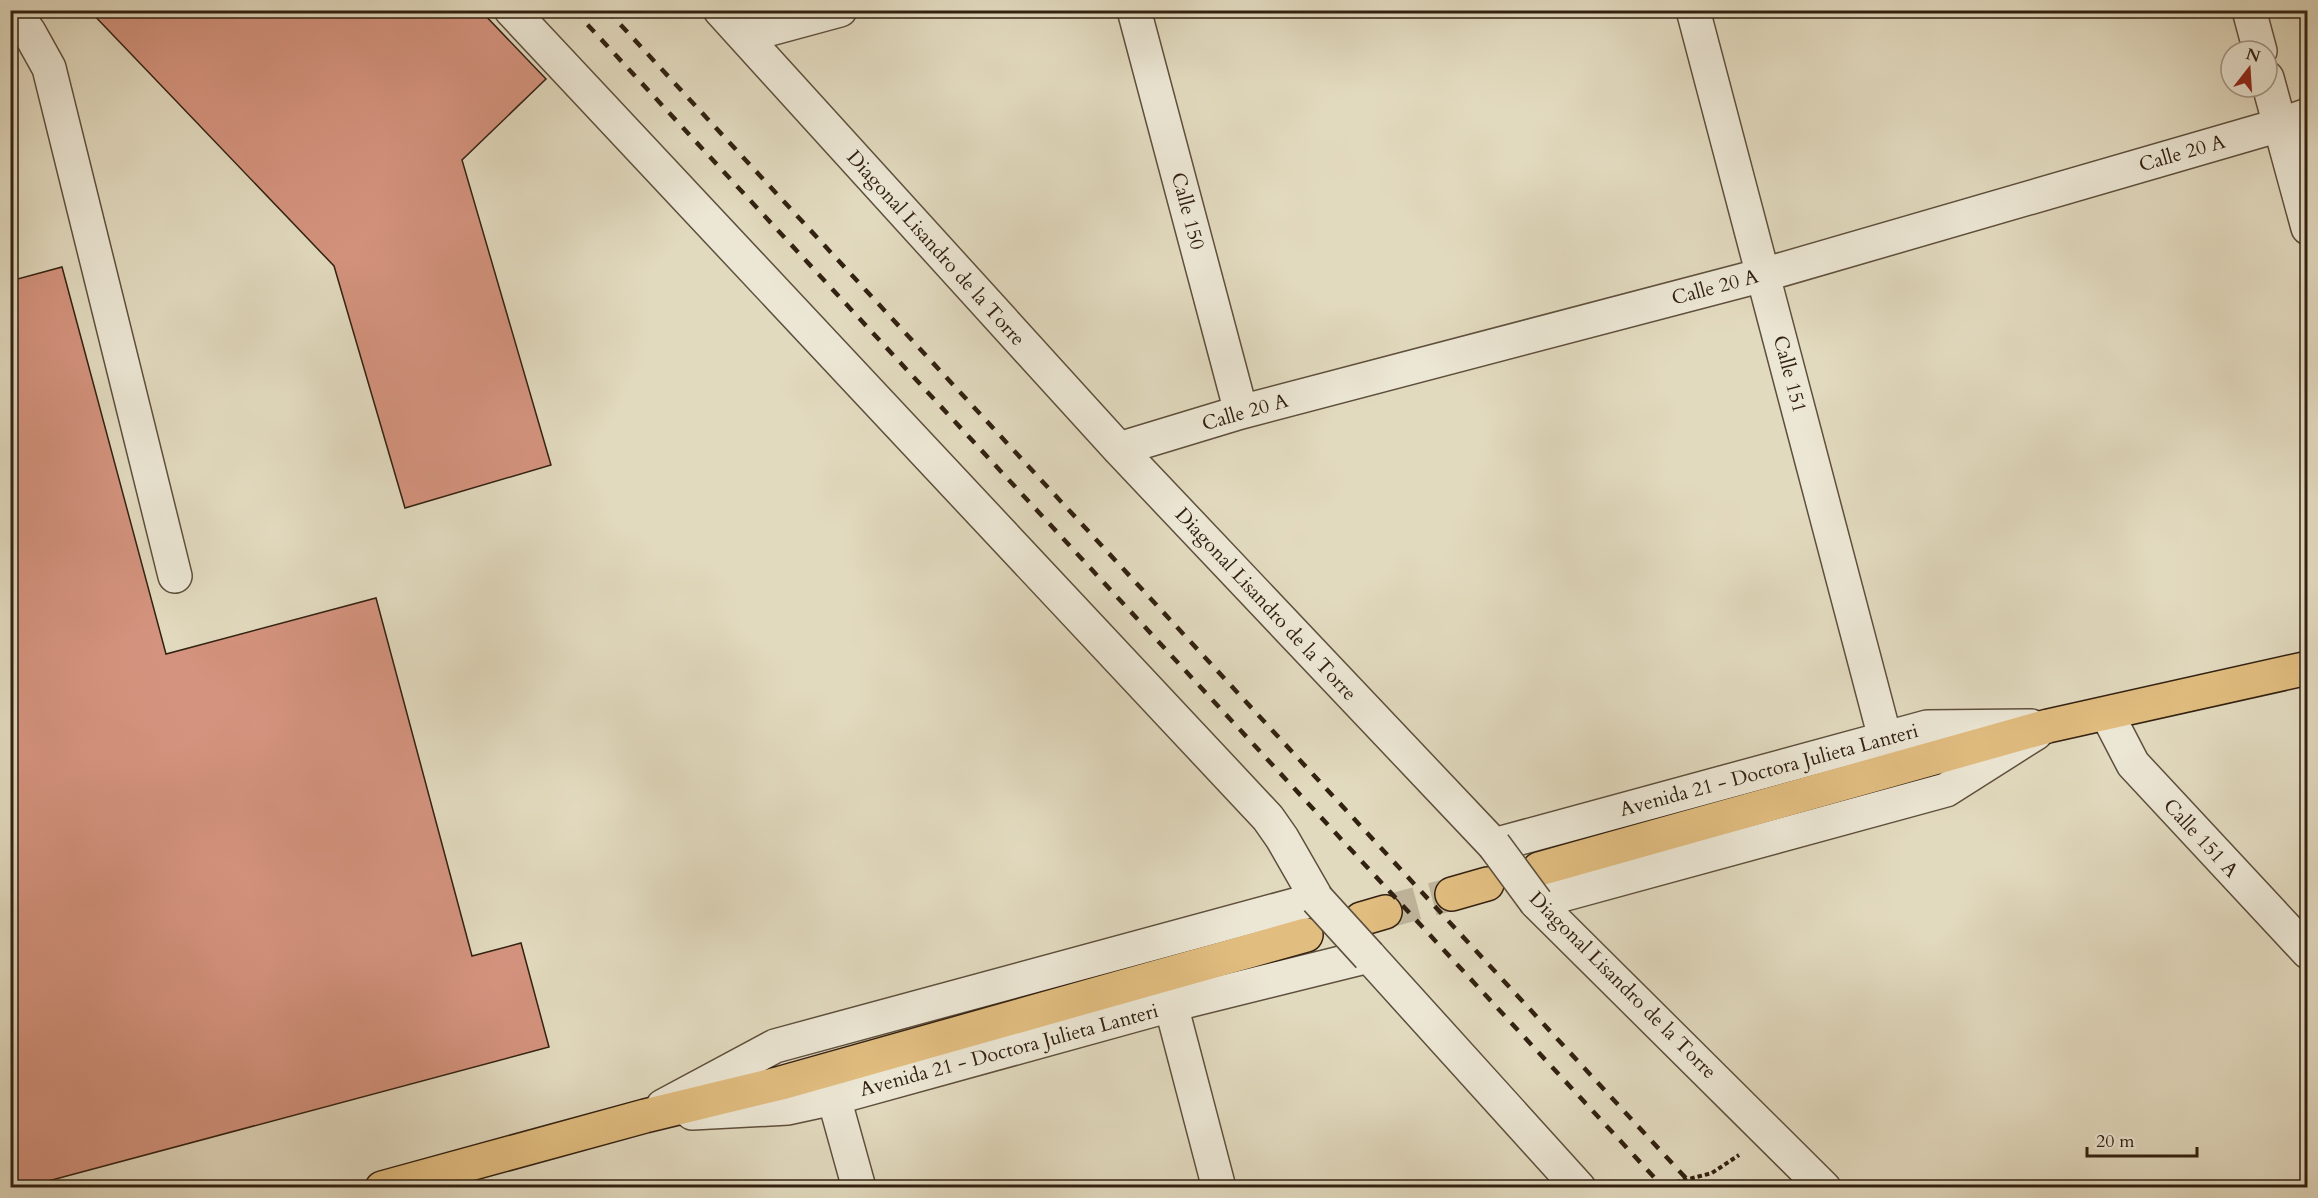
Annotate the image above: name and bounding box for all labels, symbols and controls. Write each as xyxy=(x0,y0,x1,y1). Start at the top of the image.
north arrow xyxy=(2219,39,2279,99)
text: N xyxy=(2243,43,2263,68)
street label: Calle 20 A xyxy=(2136,128,2229,178)
street label: Diagonal Lisandro de la Torre xyxy=(841,144,1031,352)
street label: Calle 150 xyxy=(1165,169,1211,253)
street label: Calle 20 A xyxy=(1669,262,1762,312)
street label: Calle 151 xyxy=(1767,332,1813,416)
street label: Calle 20 A xyxy=(1199,387,1292,437)
street label: Diagonal Lisandro de la Torre xyxy=(1169,502,1363,706)
street label: Avenida 21 - Doctora Julieta Lanteri xyxy=(1617,717,1922,823)
street label: Calle 151 A xyxy=(2157,793,2245,884)
street label: Diagonal Lisandro de la Torre xyxy=(1523,885,1723,1085)
street label: Avenida 21 - Doctora Julieta Lanteri xyxy=(857,997,1162,1103)
scale bar xyxy=(2087,1120,2196,1158)
text: 20 m xyxy=(2096,1129,2135,1154)

